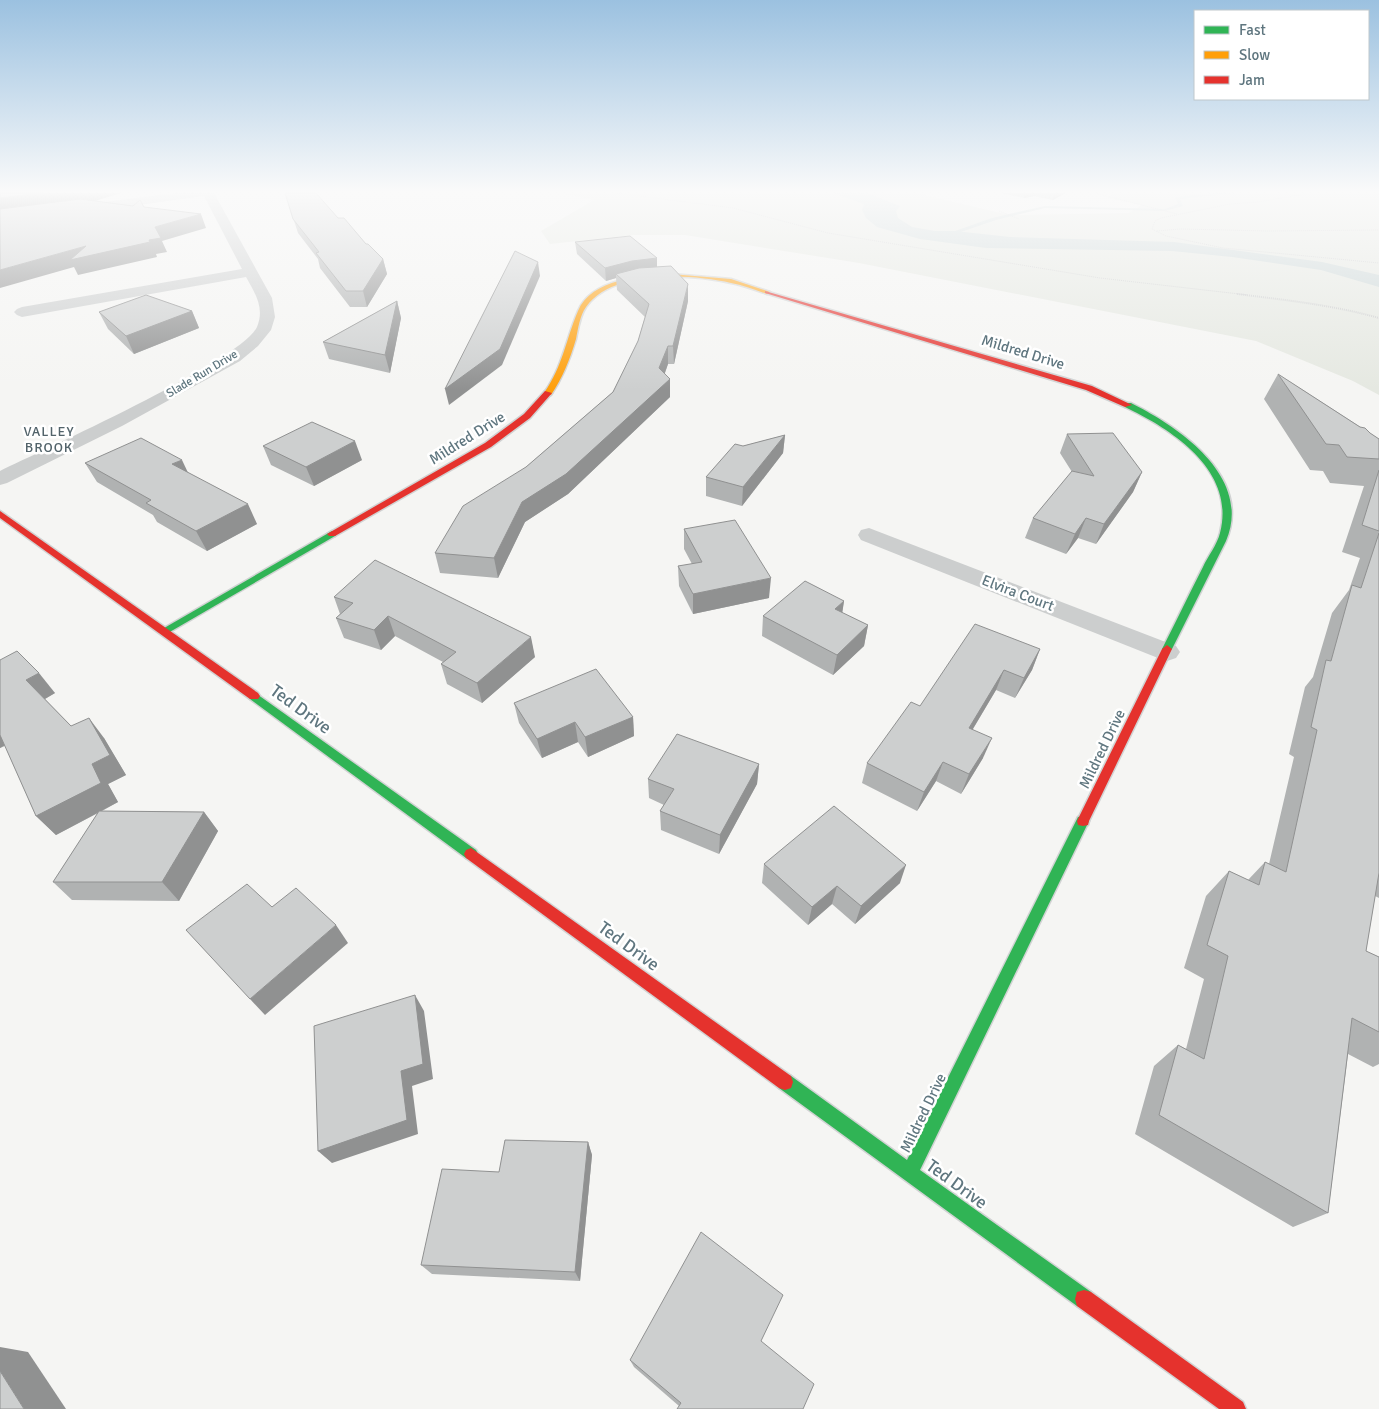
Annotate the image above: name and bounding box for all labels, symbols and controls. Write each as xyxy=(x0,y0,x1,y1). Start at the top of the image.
legend xyxy=(1194,10,1369,100)
text: Fast xyxy=(1239,21,1266,39)
text: Slow xyxy=(1239,46,1270,64)
text: Jam xyxy=(1239,71,1265,89)
street label: Mildred Drive xyxy=(979,331,1067,373)
street label: Slade Run Drive xyxy=(164,347,240,401)
street label: Mildred Drive xyxy=(426,408,508,468)
district label: VALLEY BROOK xyxy=(23,423,75,456)
street label: Elvira Court xyxy=(979,571,1057,615)
street label: Ted Drive xyxy=(266,679,336,739)
street label: Mildred Drive xyxy=(1075,706,1129,792)
street label: Ted Drive xyxy=(594,916,664,976)
street label: Mildred Drive xyxy=(896,1070,950,1156)
street label: Ted Drive xyxy=(922,1154,992,1214)

